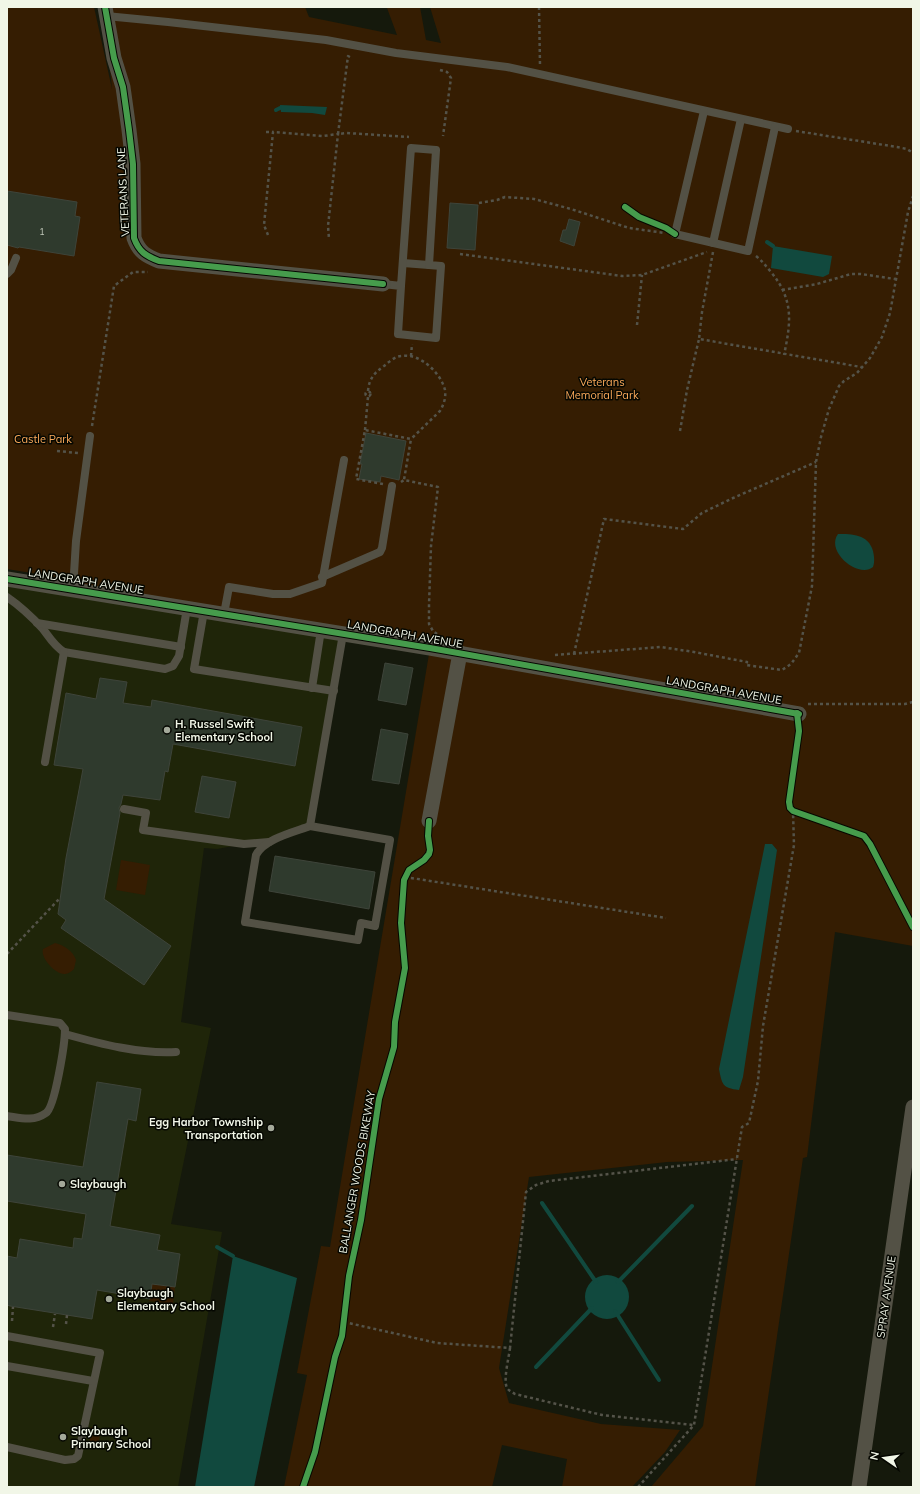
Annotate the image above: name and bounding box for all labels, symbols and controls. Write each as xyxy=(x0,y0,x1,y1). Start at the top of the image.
street label: VETERANS LANE xyxy=(114,147,132,237)
house number: 1 xyxy=(39,226,45,237)
park label: Veterans Memorial Park xyxy=(565,375,639,402)
park label: Castle Park xyxy=(14,432,72,446)
street label: LANDGRAPH AVENUE xyxy=(27,565,145,597)
street label: LANDGRAPH AVENUE xyxy=(346,617,464,651)
street label: LANDGRAPH AVENUE xyxy=(665,673,783,707)
place label: H. Russel Swift Elementary School xyxy=(175,717,273,744)
marker: H. Russel Swift Elementary School xyxy=(162,725,172,735)
street label: BALLANGER WOODS BIKEWAY xyxy=(336,1089,378,1254)
place label: Egg Harbor Township Transportation xyxy=(149,1115,263,1142)
marker: Egg Harbor Township Transportation xyxy=(266,1123,276,1133)
place label: Slaybaugh xyxy=(70,1177,126,1191)
marker: Slaybaugh xyxy=(57,1179,67,1189)
street label: SPRAY AVENUE xyxy=(873,1255,899,1339)
place label: Slaybaugh Elementary School xyxy=(117,1286,215,1313)
marker: Slaybaugh Elementary School xyxy=(104,1294,114,1304)
place label: Slaybaugh Primary School xyxy=(71,1424,151,1451)
marker: Slaybaugh Primary School xyxy=(58,1432,68,1442)
north arrow xyxy=(864,1438,904,1478)
text: N xyxy=(867,1450,882,1461)

